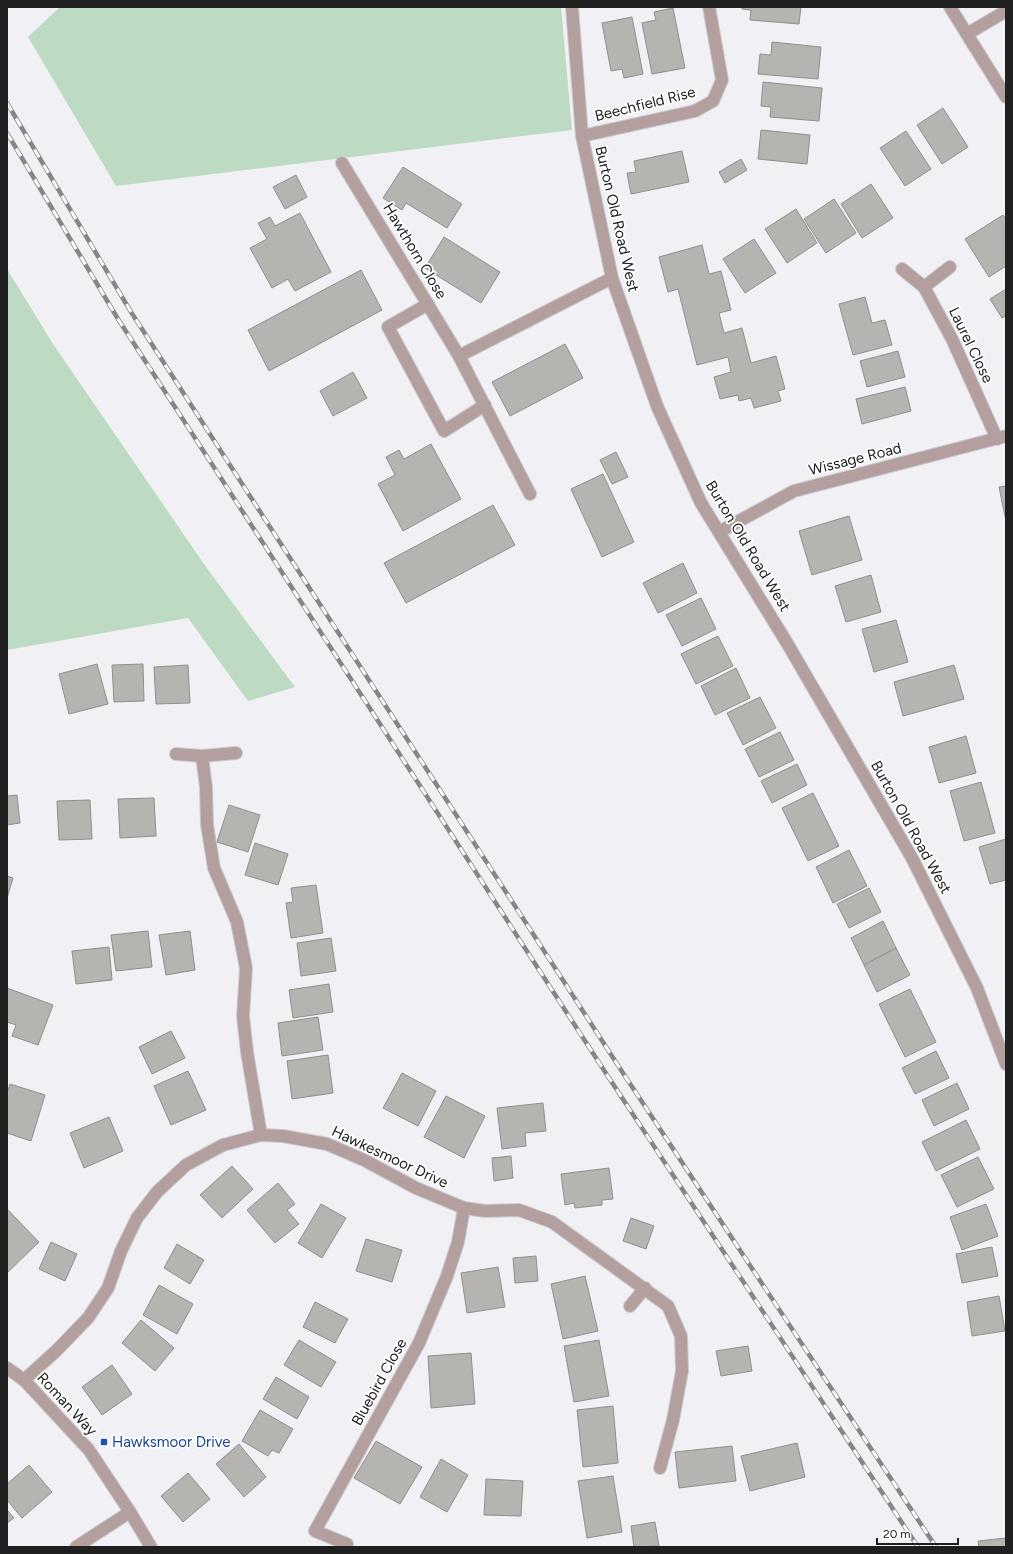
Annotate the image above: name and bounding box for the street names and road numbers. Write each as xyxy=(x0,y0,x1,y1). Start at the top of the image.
street label: Beechfield Rise xyxy=(593,83,697,125)
street label: Burton Old Road West xyxy=(591,144,643,294)
street label: Hawthorn Close xyxy=(379,200,451,302)
street label: Laurel Close xyxy=(945,304,997,386)
street label: Wissage Road xyxy=(807,439,903,479)
street label: Burton Old Road West xyxy=(702,477,794,615)
street label: Burton Old Road West xyxy=(867,757,955,897)
street label: Hawkesmoor Drive xyxy=(329,1122,451,1192)
street label: Bluebird Close xyxy=(348,1335,410,1429)
street label: Roman Way xyxy=(33,1369,101,1439)

